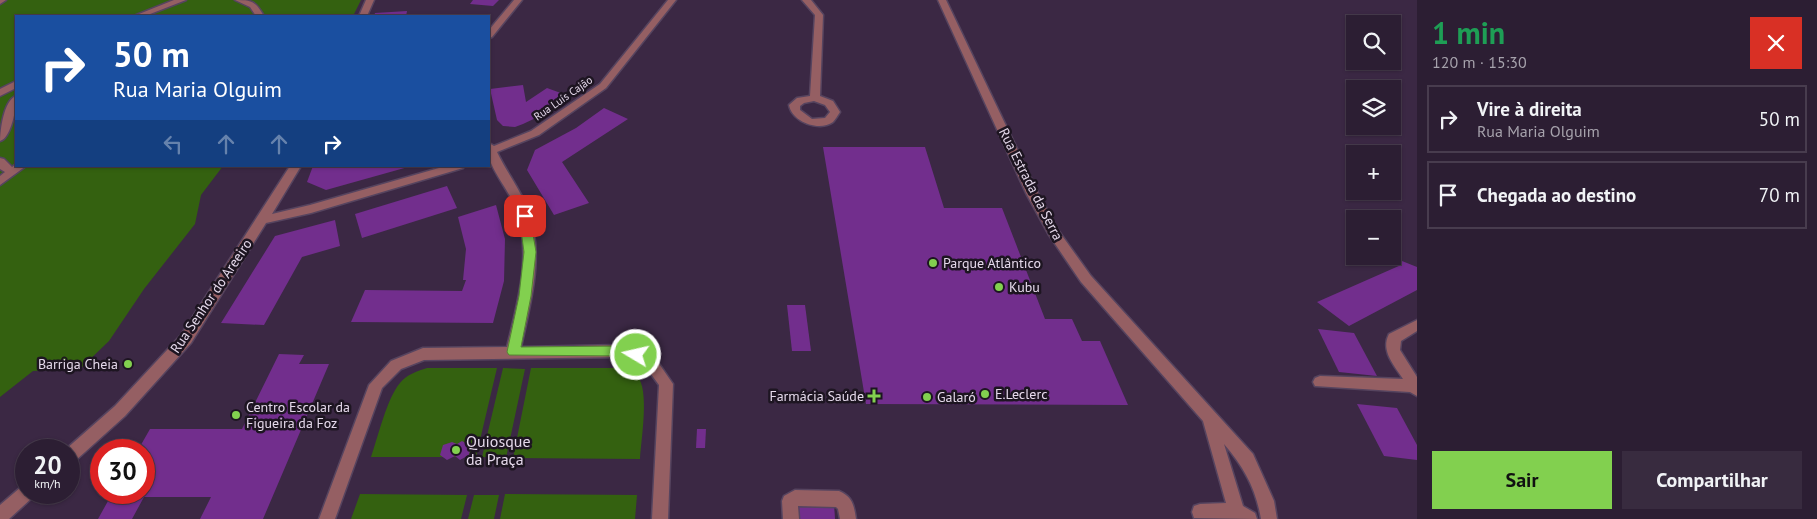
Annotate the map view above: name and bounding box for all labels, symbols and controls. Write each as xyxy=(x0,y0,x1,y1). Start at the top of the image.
text: 1 min xyxy=(1432,13,1505,52)
map controls xyxy=(1346,15,1401,265)
button: search xyxy=(1346,15,1401,70)
button: close xyxy=(1750,17,1802,69)
text: 50 m xyxy=(113,31,190,77)
icon: right xyxy=(30,35,95,100)
text: 120 m · 15:30 xyxy=(1432,52,1527,72)
street label: Rua Luís Cajão xyxy=(531,73,595,123)
text: Rua Maria Olguim xyxy=(113,75,282,103)
button: layers xyxy=(1346,80,1401,135)
text: Vire à direita xyxy=(1477,97,1582,121)
icon: right xyxy=(1434,105,1462,133)
text: 50 m xyxy=(1759,107,1800,131)
text: Rua Maria Olguim xyxy=(1477,121,1600,141)
street label: Rua Estrada da Serra xyxy=(995,125,1067,243)
icon: left xyxy=(159,130,187,158)
icon: ahead xyxy=(212,130,240,158)
icon: ahead xyxy=(265,130,293,158)
icon: right xyxy=(318,130,346,158)
button: + xyxy=(1346,145,1401,200)
icon: arrive xyxy=(1434,181,1462,209)
text: Chegada ao destino xyxy=(1477,183,1636,207)
text: 70 m xyxy=(1759,183,1800,207)
pin xyxy=(504,195,546,237)
icon: arrive xyxy=(511,202,539,230)
button: − xyxy=(1346,210,1401,265)
street label: Rua Senhor do Areeiro xyxy=(166,236,256,356)
place label: Parque Atlântico xyxy=(943,254,1041,272)
marker: Parque Atlântico xyxy=(927,257,939,269)
place label: Kubu xyxy=(1009,278,1040,296)
marker: Kubu xyxy=(993,281,1005,293)
position arrow xyxy=(609,328,661,380)
place label: Barriga Cheia xyxy=(38,355,118,373)
marker: Barriga Cheia xyxy=(122,358,134,370)
place label: E.Leclerc xyxy=(995,385,1047,403)
place label: Farmácia Saúde xyxy=(769,387,864,405)
place label: Galaró xyxy=(937,388,976,406)
marker: E.Leclerc xyxy=(979,388,991,400)
marker: Farmácia Saúde xyxy=(868,390,880,402)
marker: Galaró xyxy=(921,391,933,403)
place label: Centro Escolar da Figueira da Foz xyxy=(246,398,350,432)
marker: Centro Escolar da Figueira da Foz xyxy=(230,409,242,421)
place label: Quiosque da Praça xyxy=(466,431,531,469)
speed limit sign: 30 xyxy=(90,439,155,504)
marker: Quiosque da Praça xyxy=(450,444,462,456)
text: 20 xyxy=(33,449,62,481)
button: Sair xyxy=(1432,451,1612,509)
button: Compartilhar xyxy=(1622,451,1802,509)
text: km/h xyxy=(34,476,61,491)

